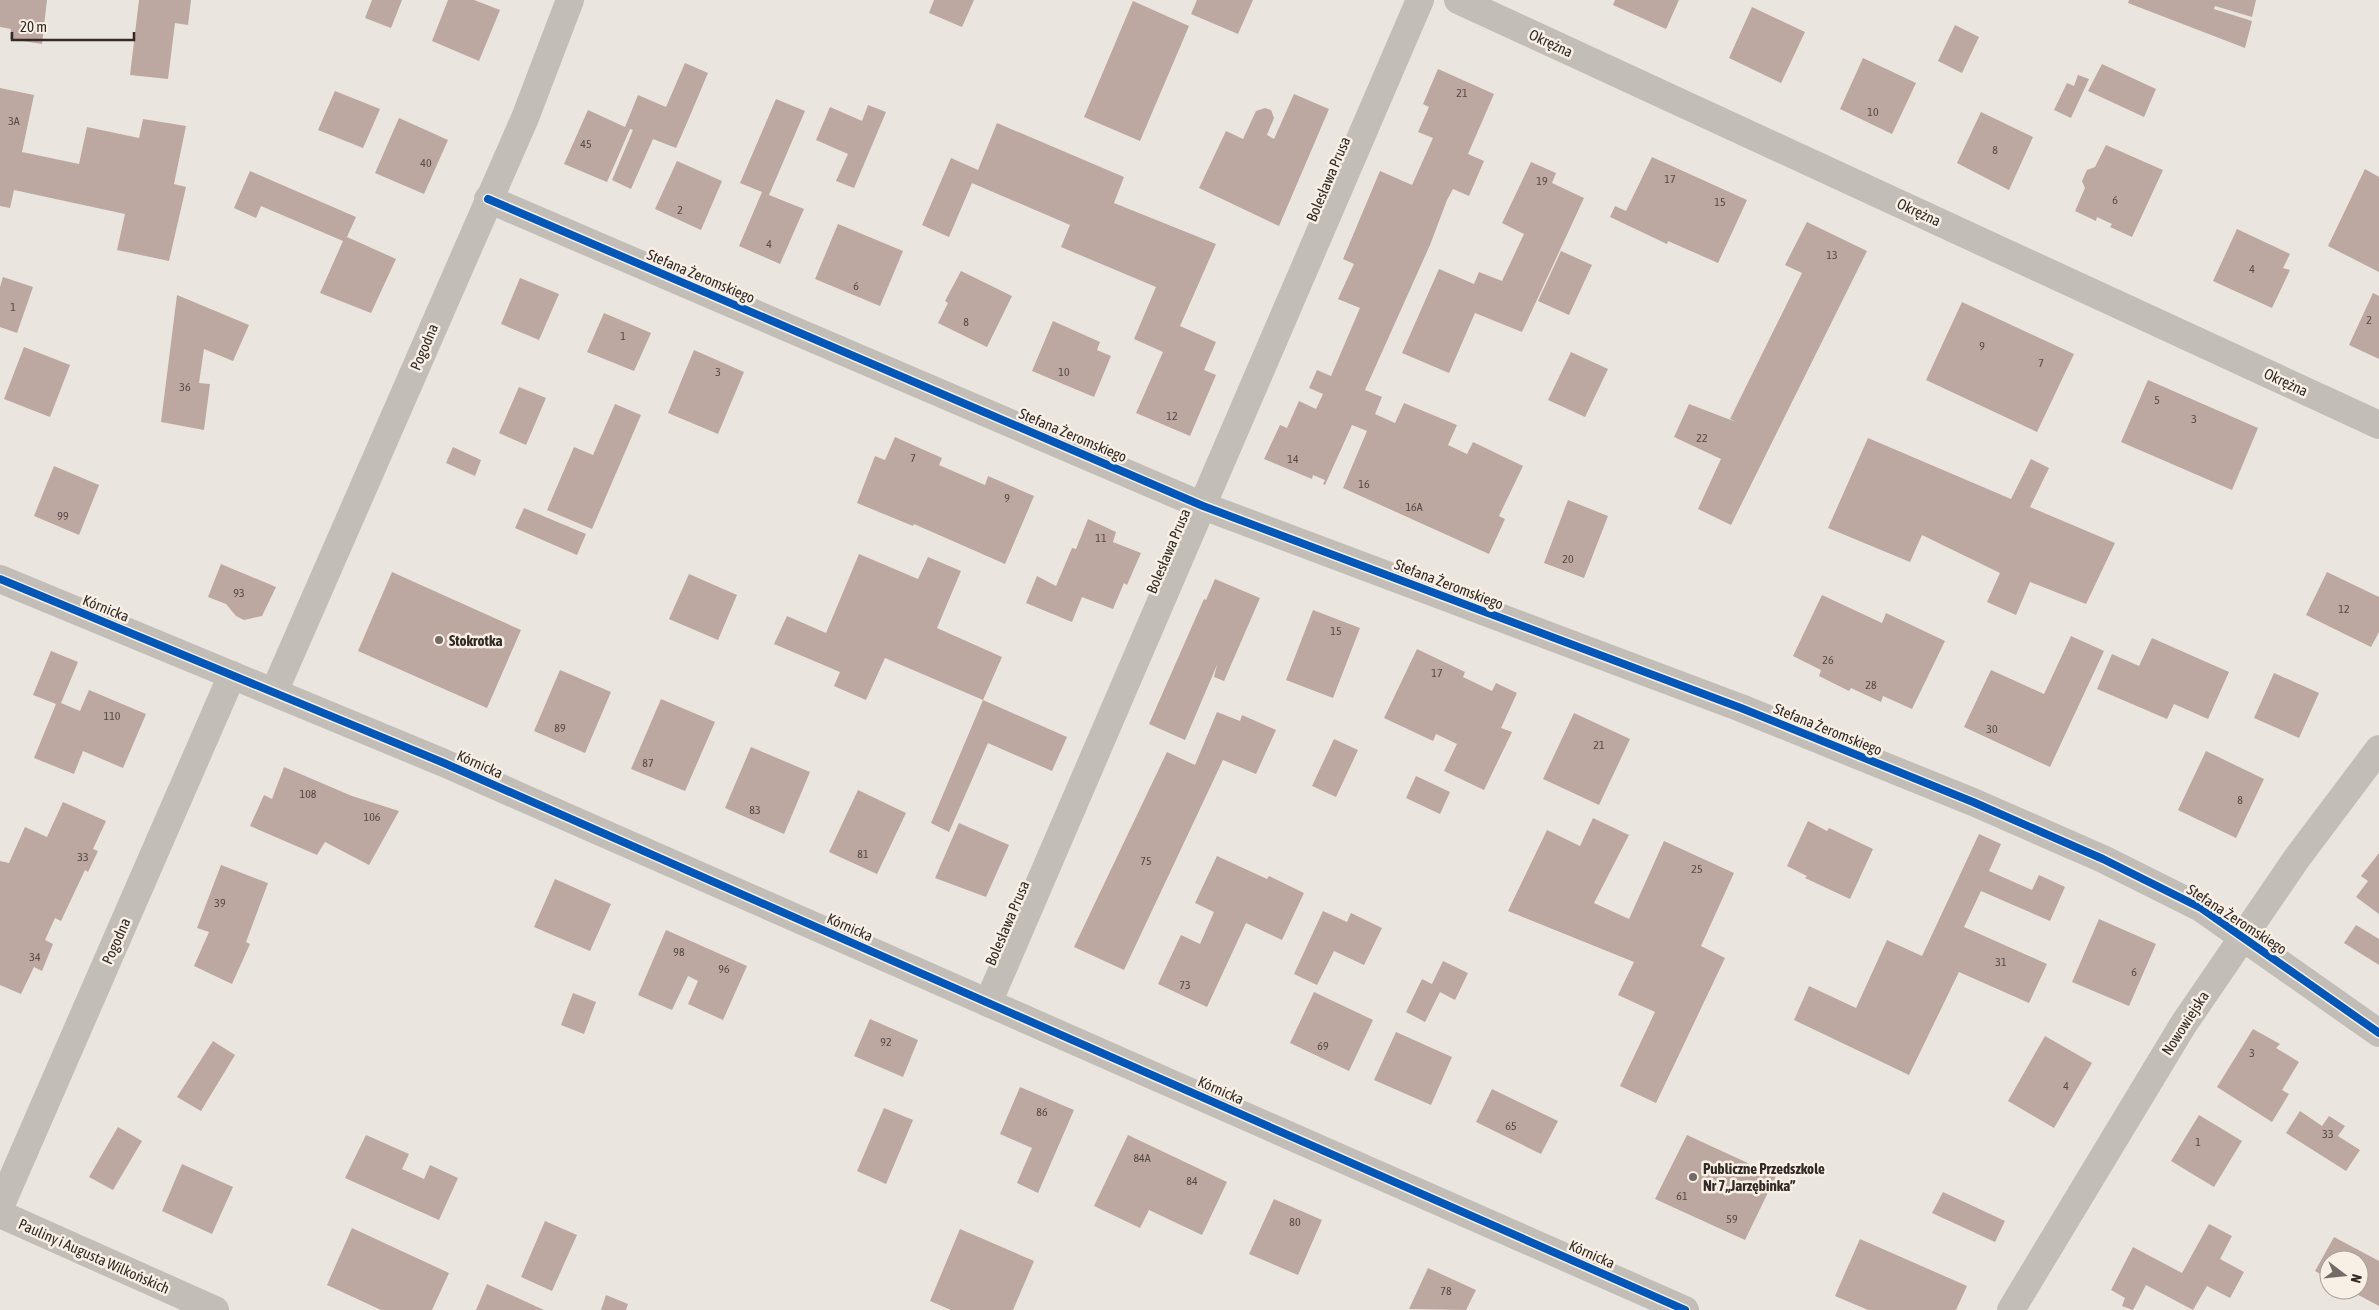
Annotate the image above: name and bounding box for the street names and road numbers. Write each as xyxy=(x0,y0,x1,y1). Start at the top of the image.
street label: Okrężna xyxy=(1526,26,1576,60)
street label: Bolesława Prusa xyxy=(1303,134,1353,224)
street label: Okrężna xyxy=(1894,195,1944,229)
street label: Stefana Żeromskiego xyxy=(645,246,757,306)
street label: Pogodna xyxy=(407,321,441,373)
street label: Okrężna xyxy=(2261,365,2311,399)
street label: Stefana Żeromskiego xyxy=(1017,405,1129,465)
street label: Bolesława Prusa xyxy=(1143,506,1193,596)
street label: Stefana Żeromskiego xyxy=(1392,555,1506,613)
street label: Kórnicka xyxy=(80,591,132,625)
street label: Stefana Żeromskiego xyxy=(1771,699,1885,759)
street label: Kórnicka xyxy=(454,746,506,782)
street label: Bolesława Prusa xyxy=(982,878,1032,968)
street label: Stefana Żeromskiego xyxy=(2184,880,2290,958)
street label: Kórnicka xyxy=(824,909,876,945)
street label: Pogodna xyxy=(98,915,134,967)
street label: Nowowiejska xyxy=(2158,988,2212,1058)
street label: Kórnicka xyxy=(1195,1072,1247,1108)
street label: Pauliny i Augusta Wilkońskich xyxy=(16,1215,172,1297)
street label: Kórnicka xyxy=(1566,1236,1618,1272)

